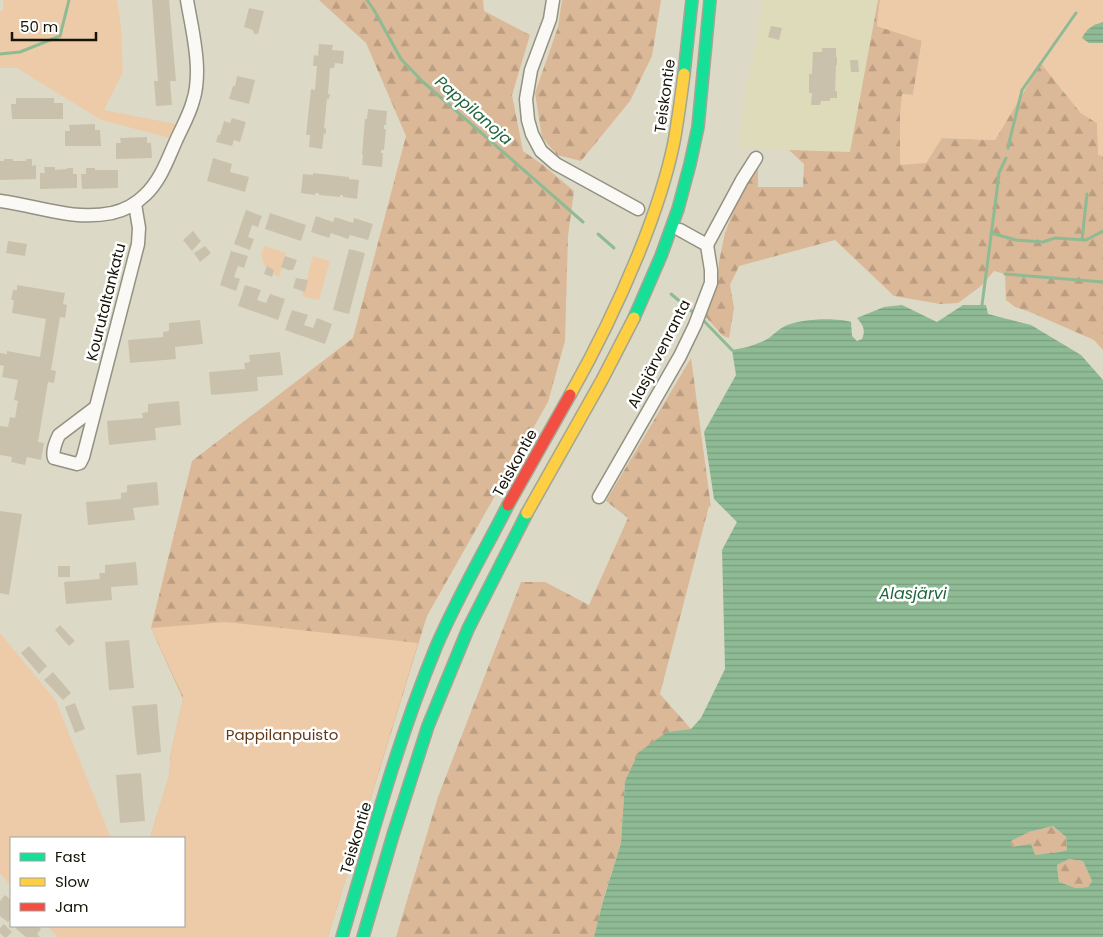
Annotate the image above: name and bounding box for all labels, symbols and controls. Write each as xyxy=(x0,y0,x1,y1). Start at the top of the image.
scale bar xyxy=(12,10,96,42)
text: 50 m xyxy=(20,16,58,37)
street label: Teiskontie xyxy=(649,58,680,134)
water label: Pappilanoja xyxy=(430,70,517,151)
street label: Kourutaltankatu xyxy=(81,241,130,363)
street label: Alasjärvenranta xyxy=(622,296,695,412)
street label: Teiskontie xyxy=(487,425,542,500)
water label: Alasjärvi xyxy=(878,582,948,605)
park label: Pappilanpuisto xyxy=(226,724,338,745)
street label: Teiskontie xyxy=(335,799,376,876)
legend xyxy=(10,837,185,927)
text: Fast xyxy=(55,846,86,867)
text: Slow xyxy=(55,871,90,892)
text: Jam xyxy=(55,896,89,917)

